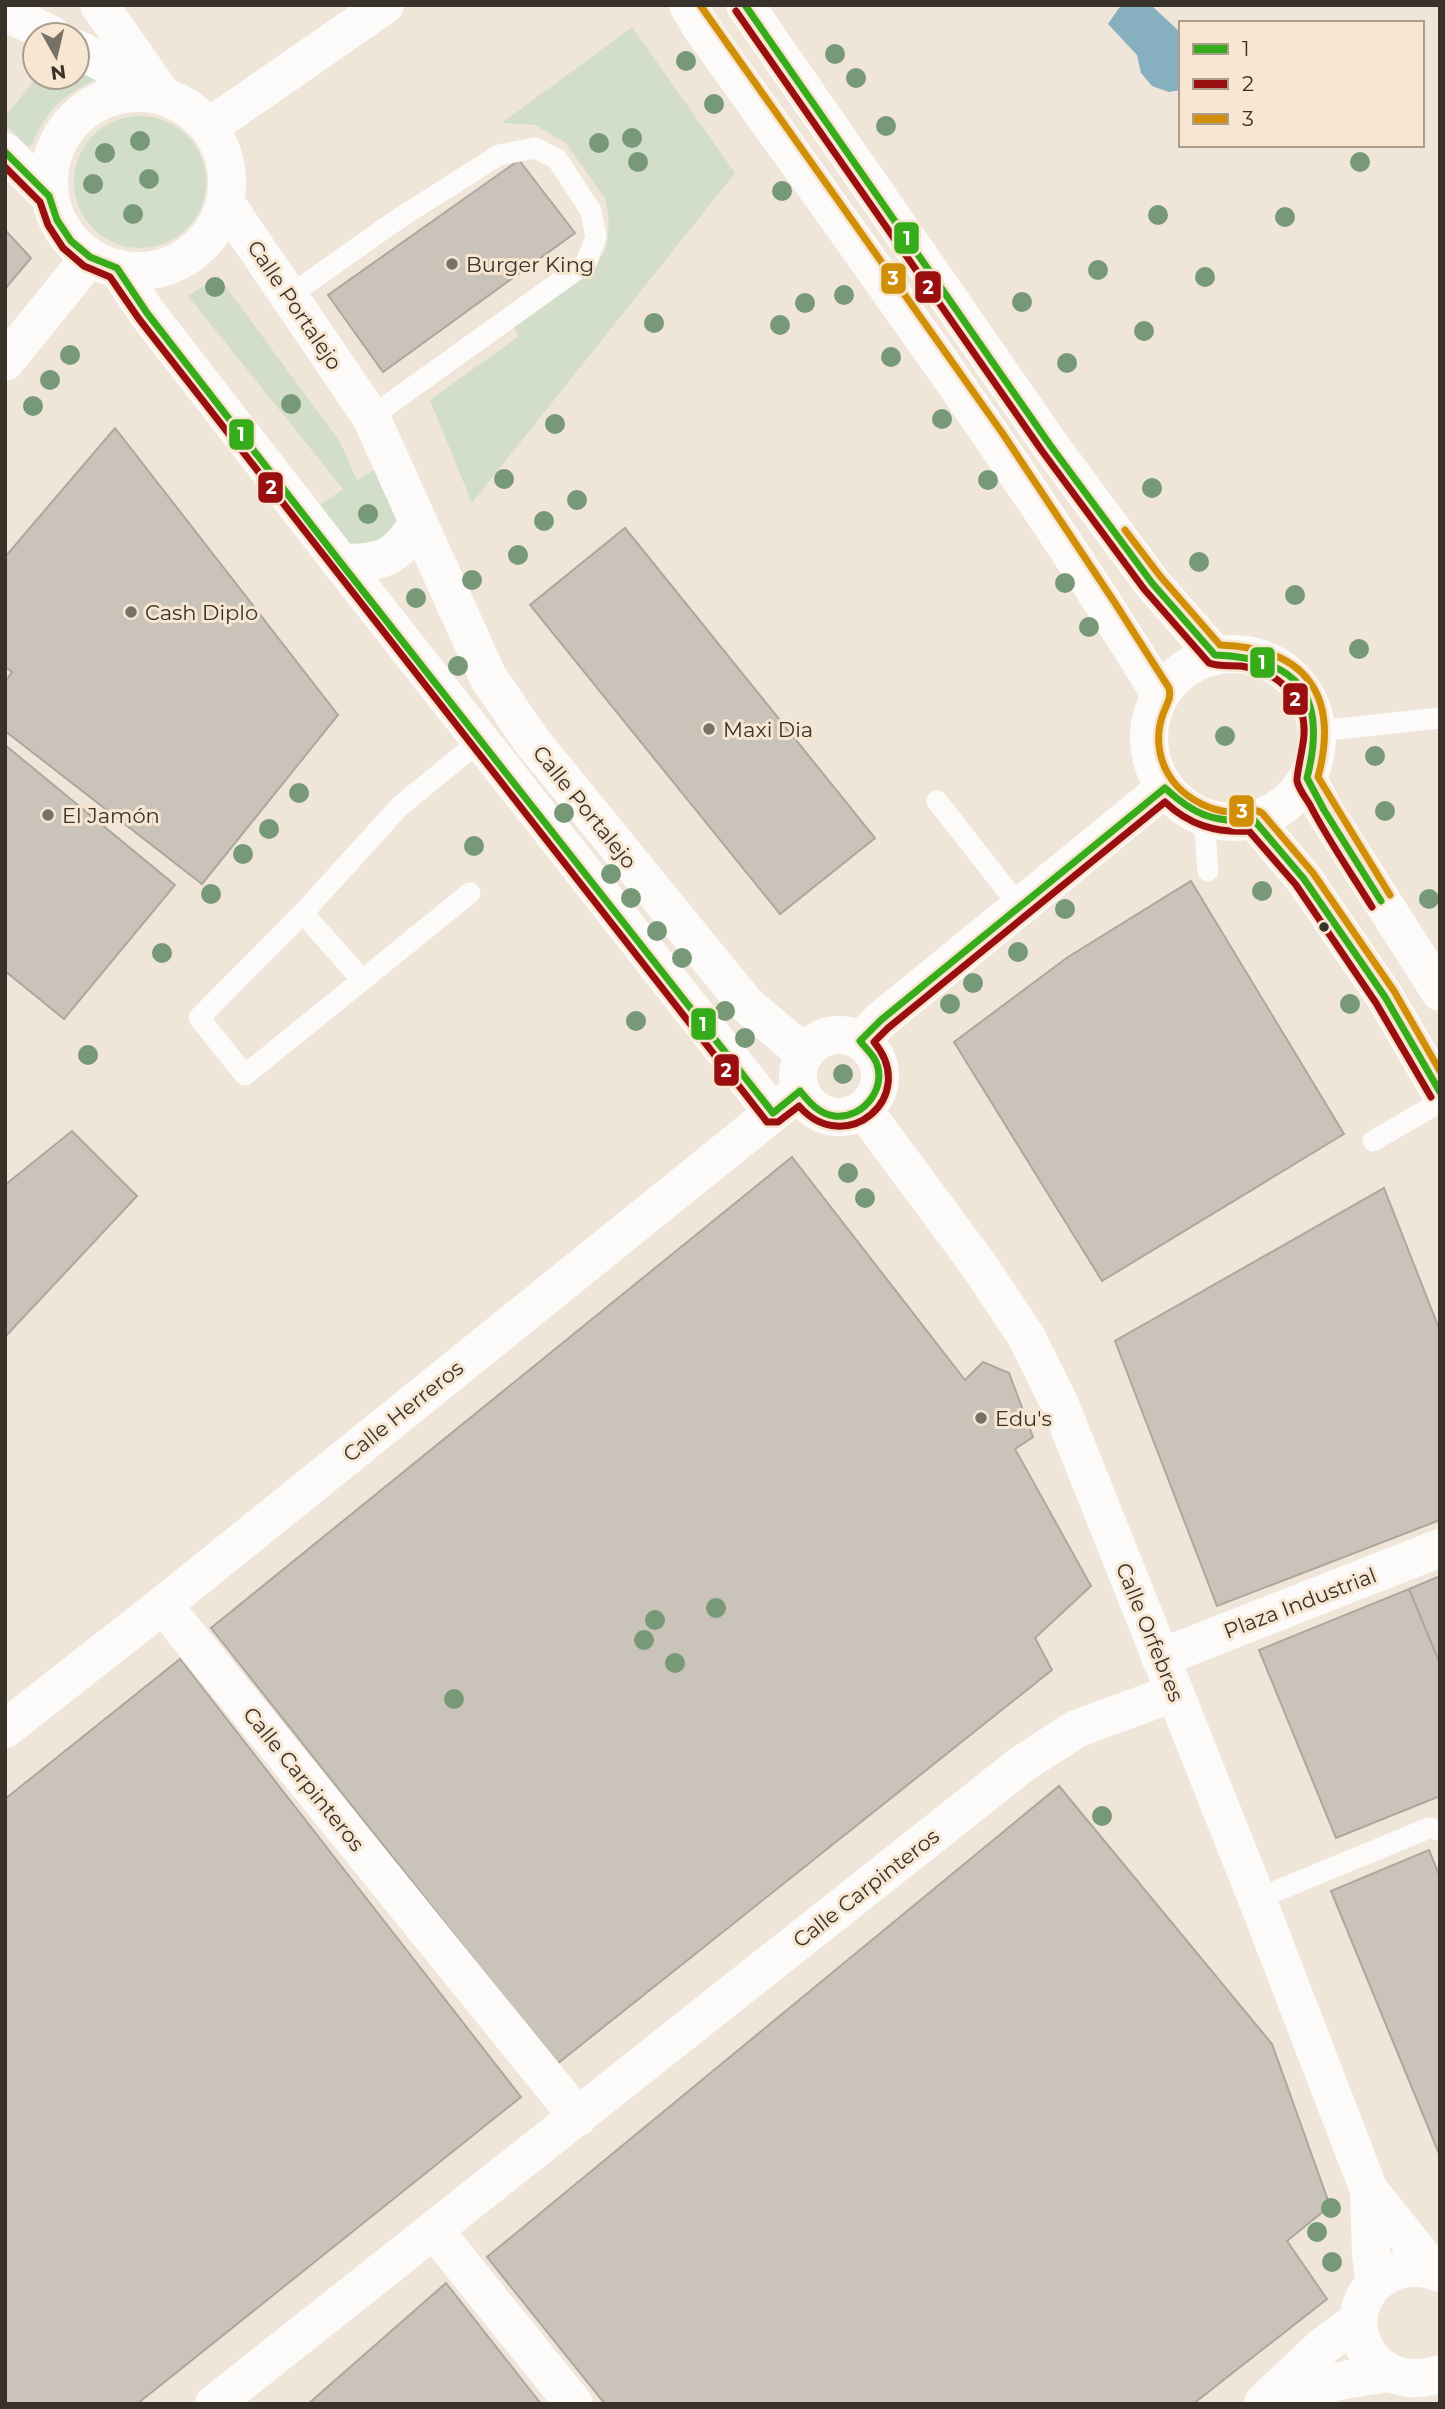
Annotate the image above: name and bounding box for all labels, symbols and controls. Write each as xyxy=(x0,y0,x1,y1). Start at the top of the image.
north arrow xyxy=(21,21,91,91)
legend xyxy=(1179,21,1424,147)
text: 1 xyxy=(1242,36,1250,61)
text: N xyxy=(49,60,68,85)
text: 2 xyxy=(1242,71,1254,96)
text: 3 xyxy=(1242,106,1254,131)
line badge: 1 xyxy=(893,221,920,255)
text: 1 xyxy=(903,227,911,250)
street label: Calle Portalejo xyxy=(242,235,348,375)
place label: Burger King xyxy=(466,252,594,277)
marker: Burger King xyxy=(444,256,460,272)
line badge: 3 xyxy=(880,262,907,295)
text: 3 xyxy=(886,267,899,290)
line badge: 2 xyxy=(914,270,942,304)
text: 2 xyxy=(922,276,934,299)
line badge: 1 xyxy=(228,418,255,451)
text: 1 xyxy=(237,423,245,446)
line badge: 2 xyxy=(257,471,284,504)
text: 2 xyxy=(265,476,277,499)
place label: Cash Diplo xyxy=(145,600,258,625)
marker: Cash Diplo xyxy=(123,604,139,620)
line badge: 1 xyxy=(1249,646,1276,679)
text: 1 xyxy=(1258,651,1266,674)
line badge: 2 xyxy=(1282,682,1309,716)
text: 2 xyxy=(1289,688,1301,711)
place label: Maxi Dia xyxy=(723,717,813,742)
marker: Maxi Dia xyxy=(701,721,717,737)
street label: Calle Portalejo xyxy=(528,740,642,874)
line badge: 3 xyxy=(1228,794,1255,828)
text: 3 xyxy=(1235,800,1248,823)
place label: El Jamón xyxy=(62,803,160,828)
marker: El Jamón xyxy=(40,807,56,823)
unlabelled marker xyxy=(1317,920,1331,934)
line badge: 1 xyxy=(690,1007,717,1041)
text: 1 xyxy=(699,1013,707,1036)
line badge: 2 xyxy=(713,1053,740,1087)
text: 2 xyxy=(720,1059,732,1082)
street label: Calle Herreros xyxy=(338,1355,468,1467)
place label: Edu's xyxy=(995,1406,1052,1431)
marker: Edu's xyxy=(973,1410,989,1426)
street label: Calle Orfebres xyxy=(1111,1559,1189,1705)
street label: Plaza Industrial xyxy=(1220,1562,1380,1644)
street label: Calle Carpinteros xyxy=(238,1702,370,1856)
street label: Calle Carpinteros xyxy=(788,1823,944,1953)

